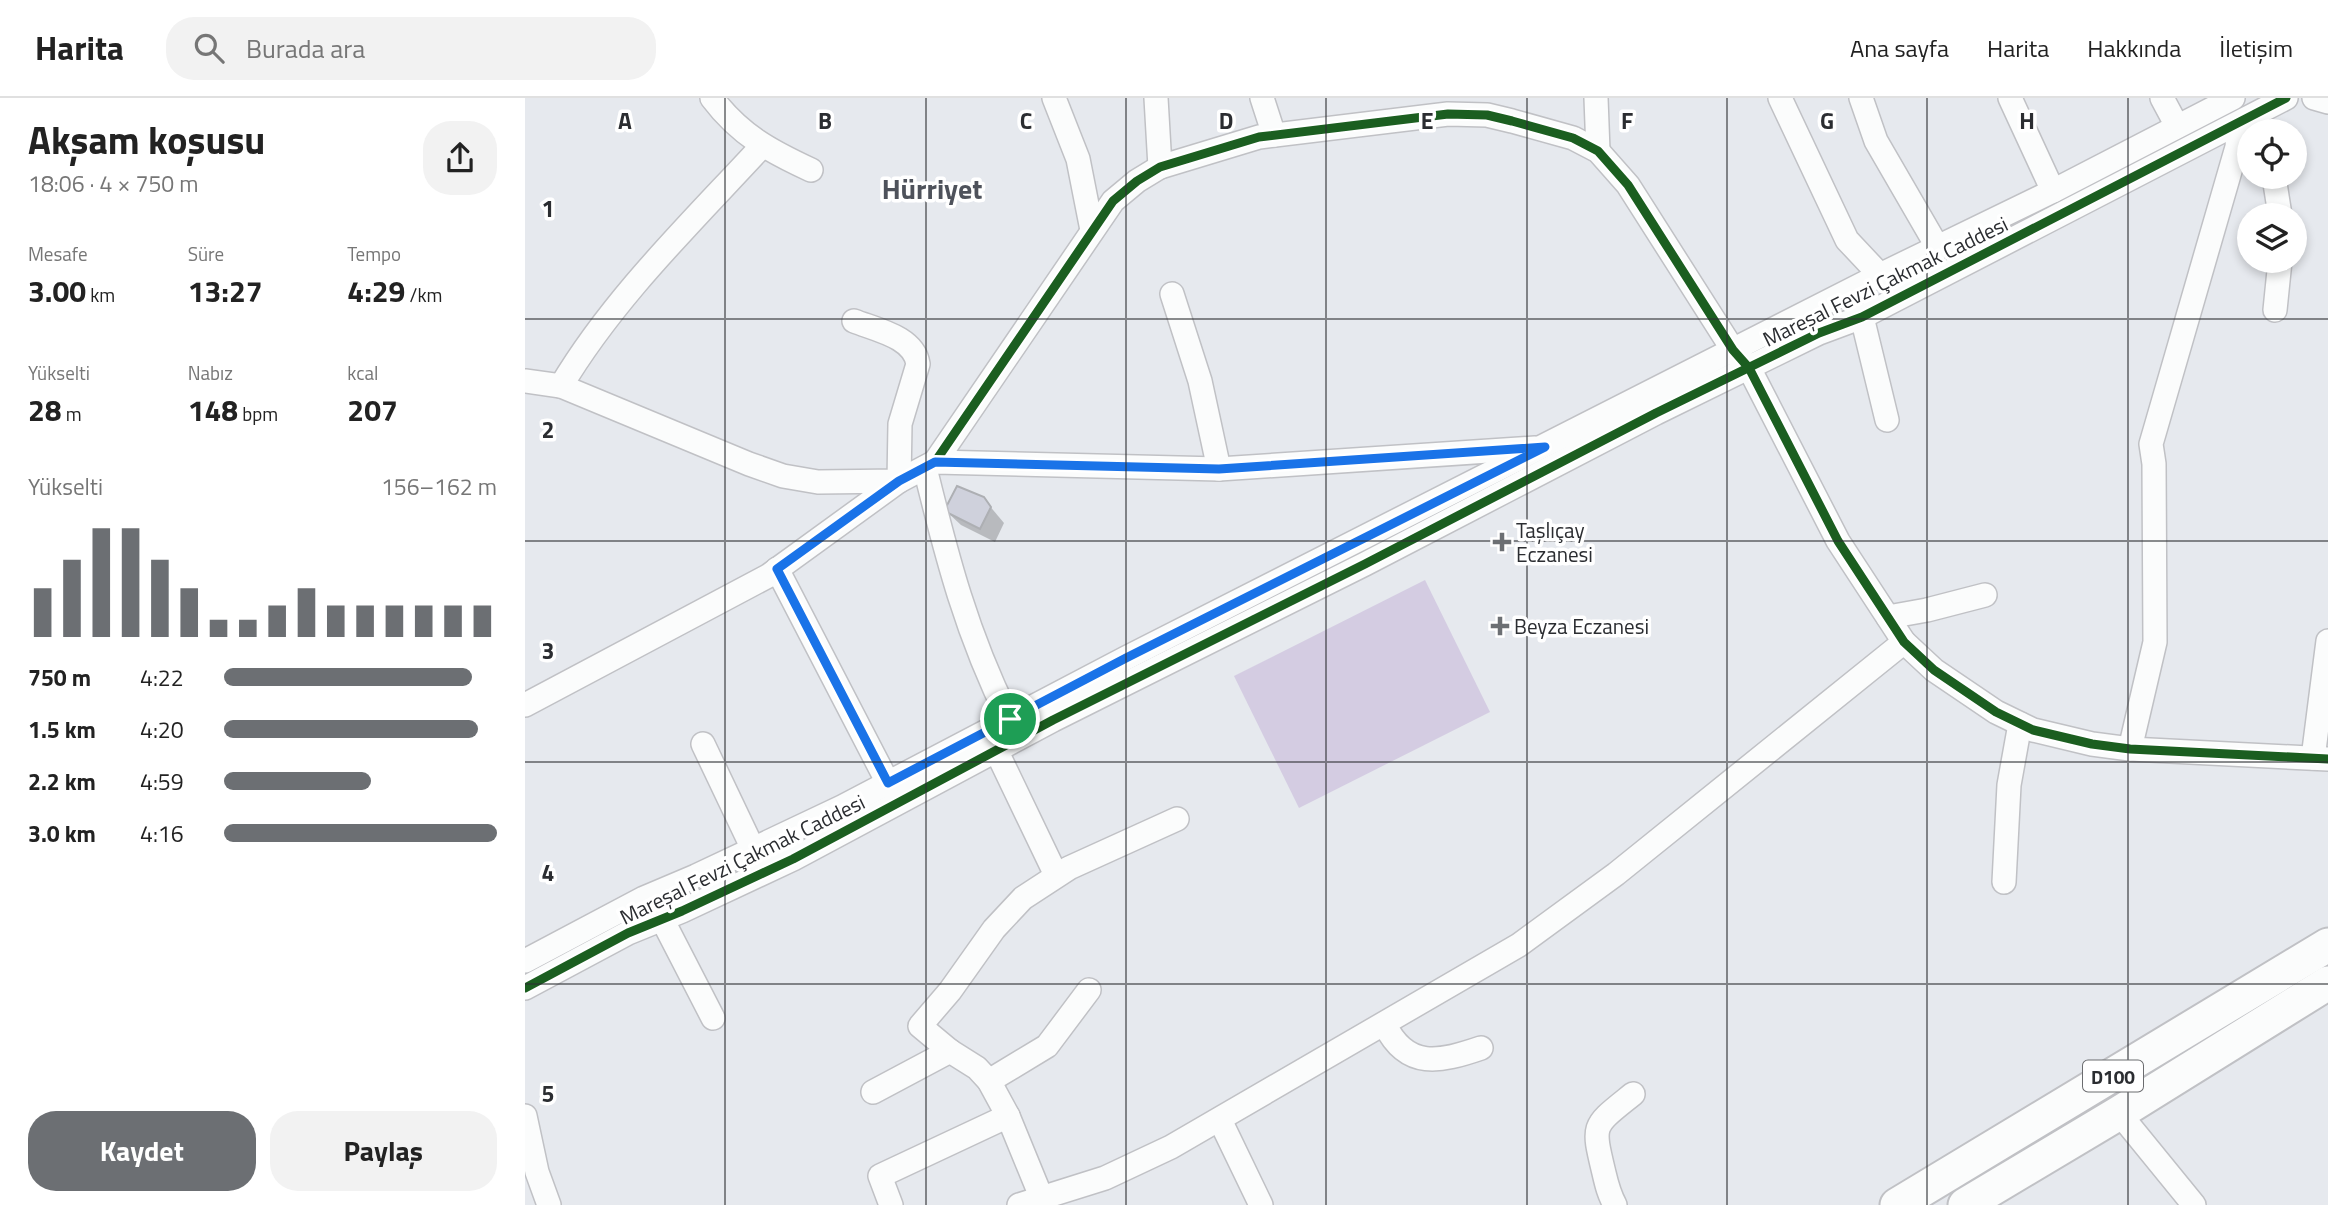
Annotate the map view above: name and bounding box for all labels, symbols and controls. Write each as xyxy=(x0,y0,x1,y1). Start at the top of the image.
search box xyxy=(166,17,656,80)
text: Harita xyxy=(35,23,124,73)
icon: search xyxy=(190,29,228,67)
text: Burada ara xyxy=(246,29,365,68)
text: Ana sayfa xyxy=(1850,30,1949,66)
text: Harita xyxy=(1987,30,2049,66)
text: Hakkında xyxy=(2087,30,2181,66)
text: İletişim xyxy=(2219,30,2293,66)
text: A xyxy=(618,103,632,138)
text: B xyxy=(818,103,832,138)
text: C xyxy=(1020,103,1032,138)
text: D xyxy=(1219,103,1233,138)
text: E xyxy=(1421,103,1433,138)
text: F xyxy=(1621,103,1633,138)
text: G xyxy=(1820,103,1834,138)
text: H xyxy=(2019,103,2035,138)
text: Akşam koşusu xyxy=(28,111,265,169)
map controls xyxy=(2237,119,2307,273)
button: locate xyxy=(2237,119,2307,189)
button: share xyxy=(423,121,497,195)
text: 18:06 · 4 × 750 m xyxy=(28,166,198,201)
district label: Hürriyet xyxy=(882,167,982,210)
text: 1 xyxy=(542,191,554,226)
button: layers xyxy=(2237,203,2307,273)
street label: Mareşal Fevzi Çakmak Caddesi xyxy=(1757,208,2013,354)
text: Mesafe xyxy=(28,239,88,268)
text: Süre xyxy=(188,239,224,268)
text: Tempo xyxy=(347,239,401,268)
text: 3.00 xyxy=(28,268,86,314)
text: 13:27 xyxy=(188,268,263,314)
text: 4:29 xyxy=(347,268,405,314)
text: km xyxy=(86,280,115,309)
text: /km xyxy=(405,280,442,309)
text: Yükselti xyxy=(28,358,90,387)
text: Nabız xyxy=(188,358,233,387)
text: kcal xyxy=(347,358,378,387)
text: 28 xyxy=(28,387,62,433)
text: 148 xyxy=(188,387,238,433)
text: 207 xyxy=(347,387,398,433)
text: m xyxy=(62,399,82,428)
text: bpm xyxy=(238,399,278,428)
text: 2 xyxy=(542,412,554,447)
text: Yükselti xyxy=(28,469,103,504)
text: 156–162 m xyxy=(381,469,497,504)
place label: Taşlıçay Eczanesi xyxy=(1516,514,1593,570)
marker: Taşlıçay Eczanesi xyxy=(1494,534,1510,550)
place label: Beyza Eczanesi xyxy=(1514,610,1649,642)
marker: Beyza Eczanesi xyxy=(1492,618,1508,634)
text: 3 xyxy=(542,633,554,668)
text: 750 m xyxy=(28,660,91,695)
text: 4:22 xyxy=(140,660,184,695)
pin xyxy=(980,689,1040,749)
icon: arrive xyxy=(991,700,1029,738)
text: 1.5 km xyxy=(28,712,96,747)
text: 4:20 xyxy=(140,712,184,747)
text: 2.2 km xyxy=(28,764,96,799)
text: 4:59 xyxy=(140,764,184,799)
street label: Mareşal Fevzi Çakmak Caddesi xyxy=(614,786,870,932)
text: 3.0 km xyxy=(28,816,96,851)
text: 4:16 xyxy=(140,816,184,851)
text: 4 xyxy=(542,855,554,890)
road number: D100 xyxy=(2083,1060,2143,1092)
text: 5 xyxy=(542,1076,554,1111)
button: Kaydet xyxy=(28,1111,256,1191)
button: Paylaş xyxy=(270,1111,497,1191)

